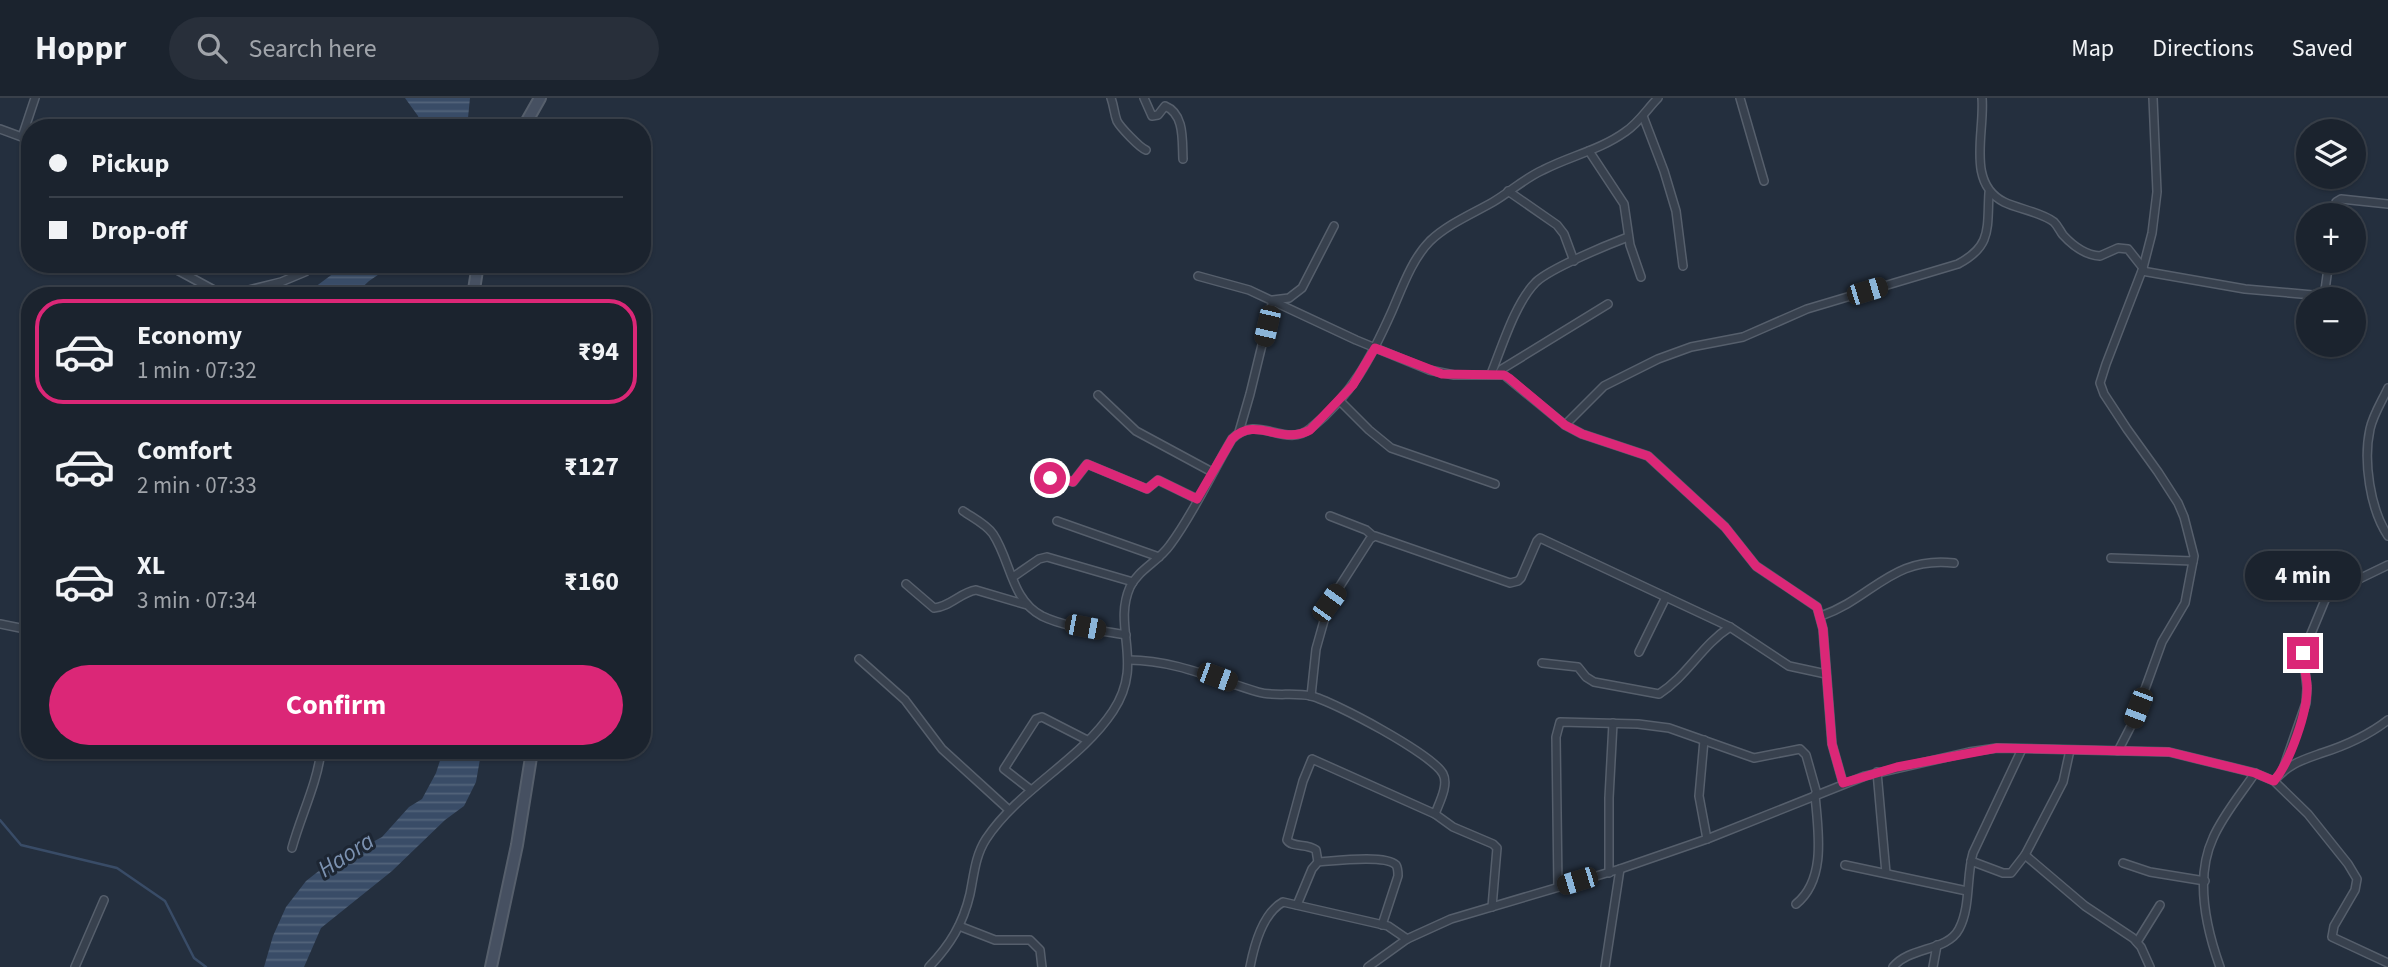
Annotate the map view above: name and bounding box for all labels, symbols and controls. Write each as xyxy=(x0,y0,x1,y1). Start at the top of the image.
search box xyxy=(169,17,659,80)
text: Hoppr xyxy=(35,25,127,72)
icon: search xyxy=(193,29,231,67)
text: Search here xyxy=(249,30,377,67)
text: Map xyxy=(2071,31,2114,66)
text: Directions xyxy=(2152,31,2254,66)
text: Saved xyxy=(2292,31,2353,66)
map controls xyxy=(2296,119,2366,357)
button: layers xyxy=(2296,119,2366,189)
text: Pickup xyxy=(91,145,169,182)
button: + xyxy=(2296,203,2366,273)
text: Drop-off xyxy=(91,212,187,249)
car xyxy=(1844,275,1891,307)
button: − xyxy=(2296,287,2366,357)
car xyxy=(1253,303,1282,349)
text: Economy xyxy=(137,317,242,354)
icon: car xyxy=(53,320,116,383)
text: ₹94 xyxy=(578,333,619,370)
text: 1 min · 07:32 xyxy=(137,354,257,387)
text: Comfort xyxy=(137,432,232,469)
icon: car xyxy=(53,435,116,498)
text: ₹127 xyxy=(564,448,619,485)
route start xyxy=(1034,462,1066,494)
text: 2 min · 07:33 xyxy=(137,469,257,502)
text: XL xyxy=(137,547,165,584)
icon: car xyxy=(53,550,116,613)
callout: 4 min xyxy=(2245,552,2361,601)
text: 4 min xyxy=(2275,559,2331,592)
text: ₹160 xyxy=(564,563,619,600)
car xyxy=(1309,580,1350,626)
text: 3 min · 07:34 xyxy=(137,584,257,617)
car xyxy=(1063,613,1108,641)
route end xyxy=(2287,637,2319,669)
car xyxy=(1194,660,1241,694)
button: Confirm xyxy=(49,665,623,745)
car xyxy=(2121,685,2156,731)
water label: Haora xyxy=(311,824,381,886)
car xyxy=(1554,865,1601,897)

